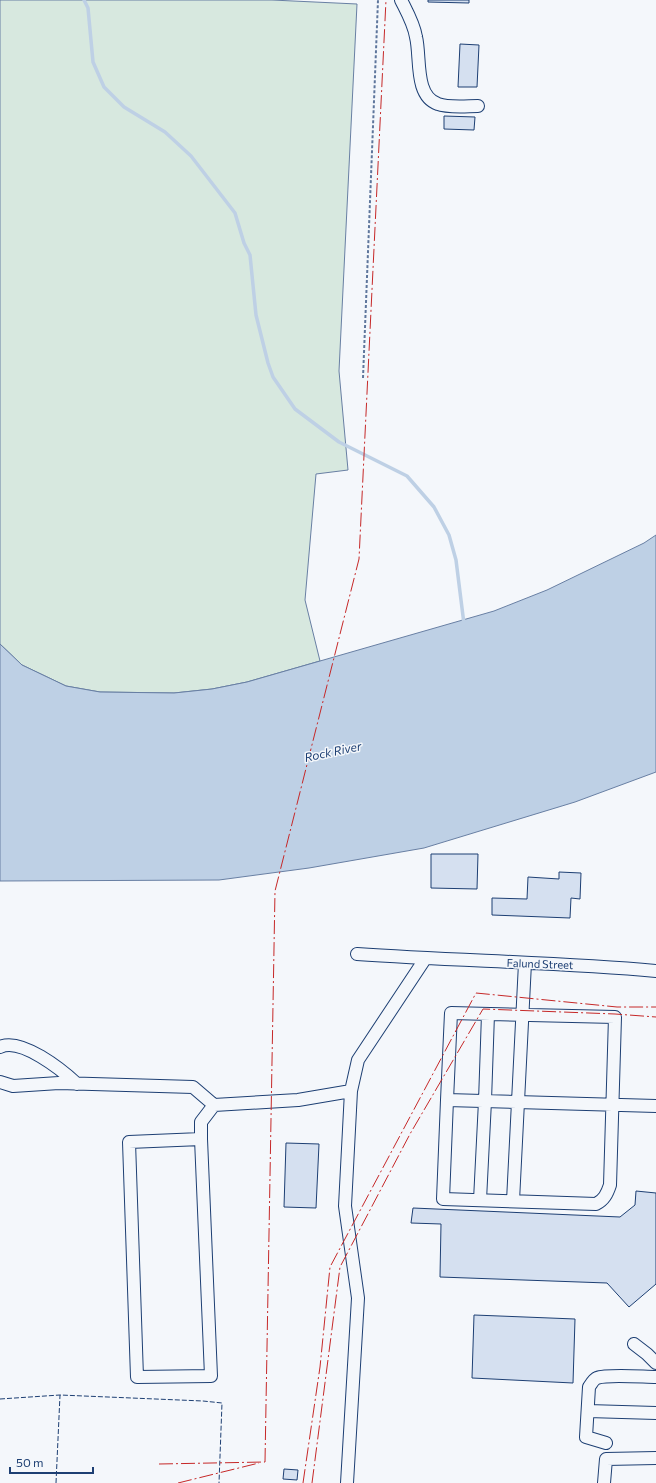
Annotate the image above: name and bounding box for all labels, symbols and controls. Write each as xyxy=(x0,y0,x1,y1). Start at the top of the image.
water label: Rock River xyxy=(303,738,364,764)
street label: Falund Street xyxy=(506,956,574,971)
scale bar xyxy=(10,1449,93,1475)
text: 50 m xyxy=(16,1455,44,1469)

